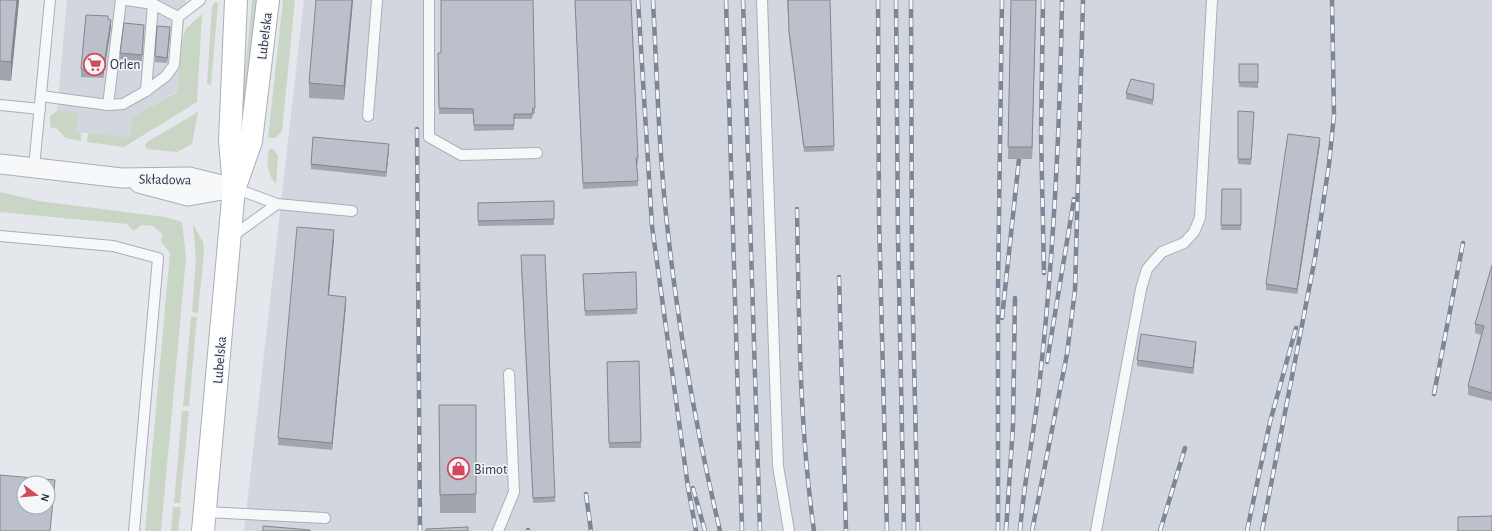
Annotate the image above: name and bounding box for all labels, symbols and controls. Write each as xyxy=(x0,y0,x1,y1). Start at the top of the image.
street label: Lubelska xyxy=(255,11,275,61)
supermarket icon: Orlen xyxy=(81,51,107,77)
place label: Orlen xyxy=(110,58,141,72)
street label: Składowa xyxy=(139,173,192,187)
street label: Lubelska xyxy=(211,335,229,385)
shop icon: Bimot xyxy=(445,456,471,482)
place label: Bimot xyxy=(474,463,508,477)
north arrow xyxy=(16,475,56,515)
text: N xyxy=(39,492,51,503)

